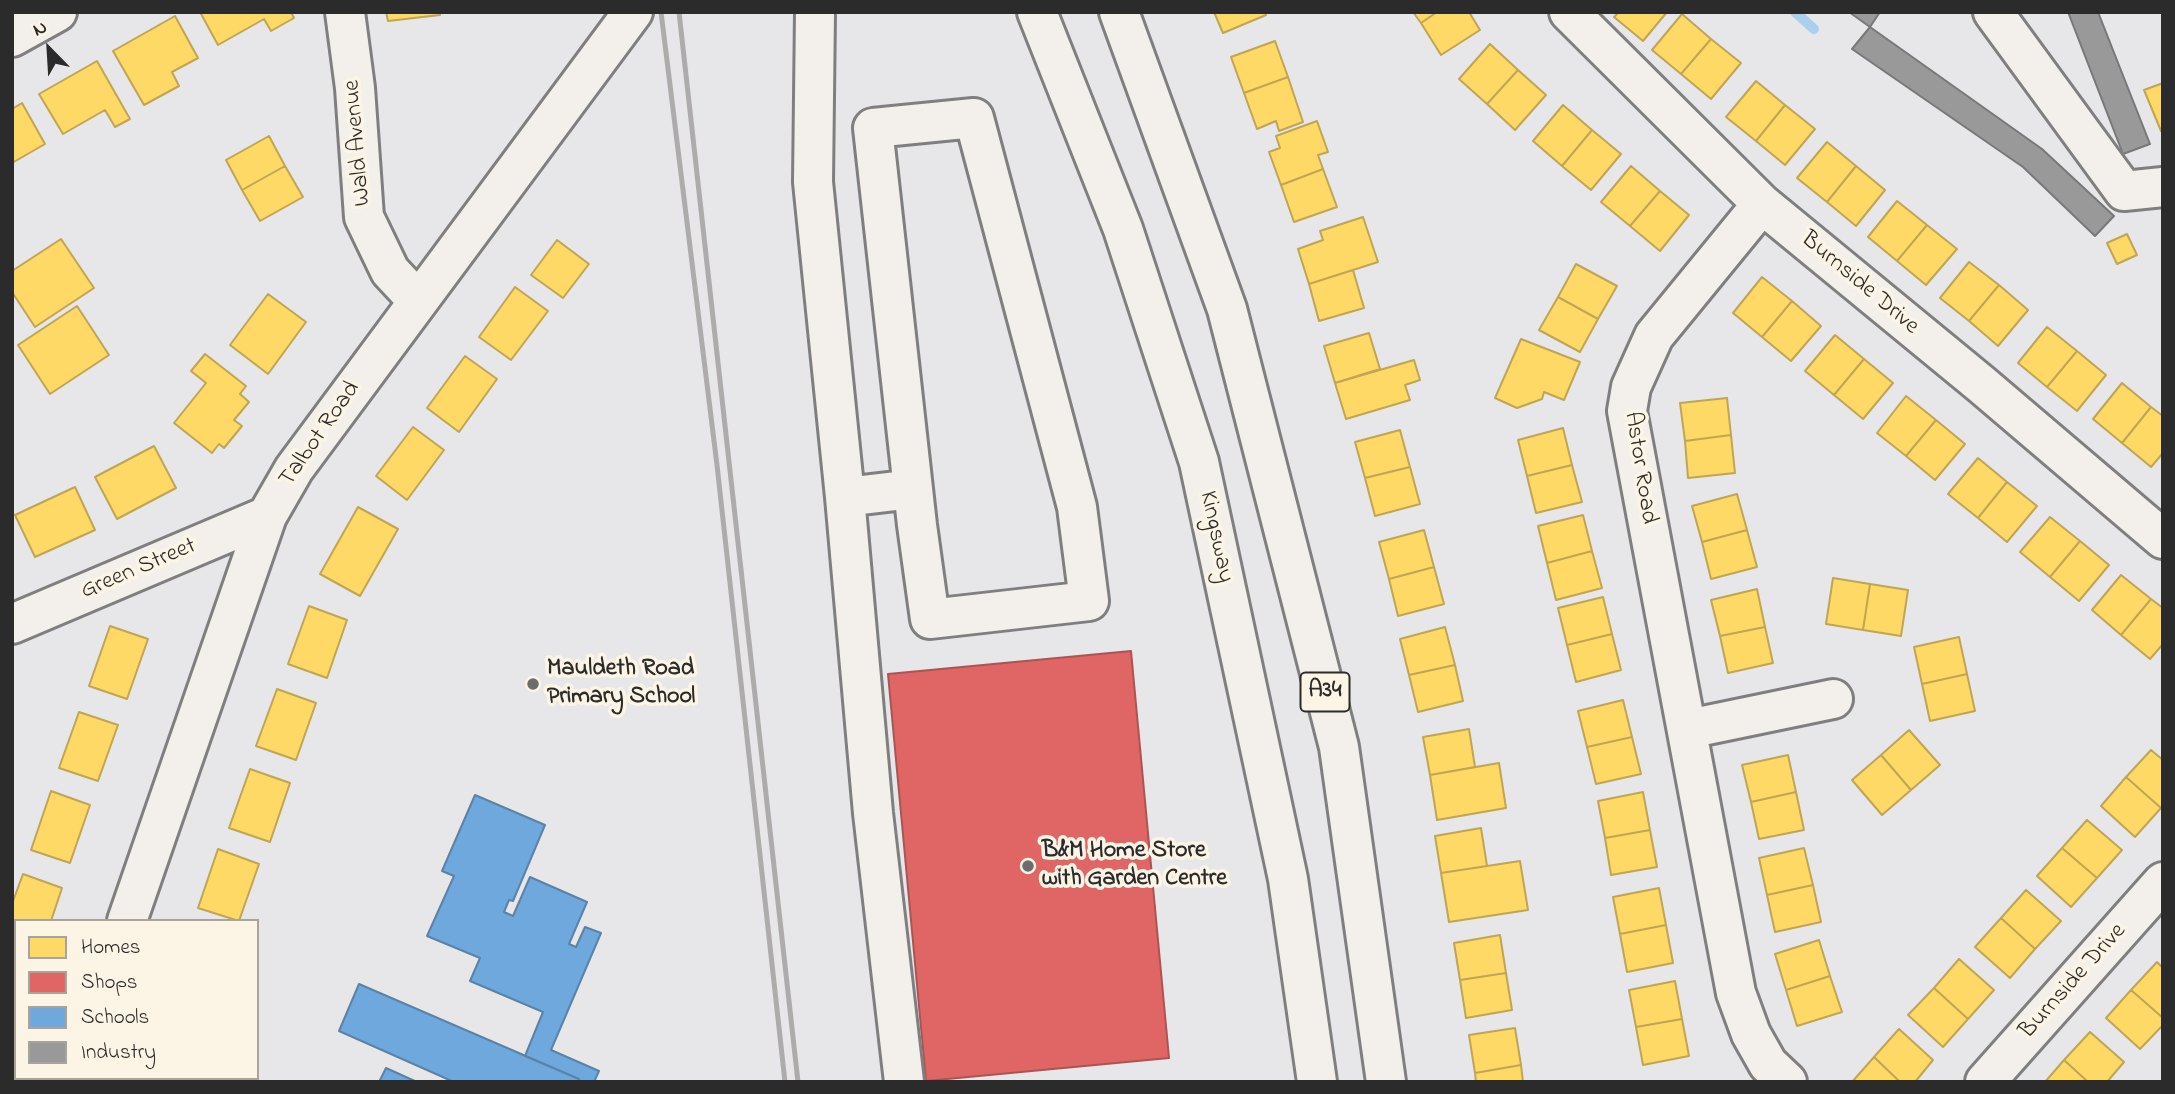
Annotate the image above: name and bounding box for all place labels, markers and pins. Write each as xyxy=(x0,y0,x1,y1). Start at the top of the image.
place label: Mauldeth Road Primary School xyxy=(547,656,695,712)
marker: Mauldeth Road Primary School xyxy=(525,676,541,692)
place label: B&M Home Store with Garden Centre xyxy=(1042,838,1227,894)
marker: B&M Home Store with Garden Centre xyxy=(1020,858,1036,874)

